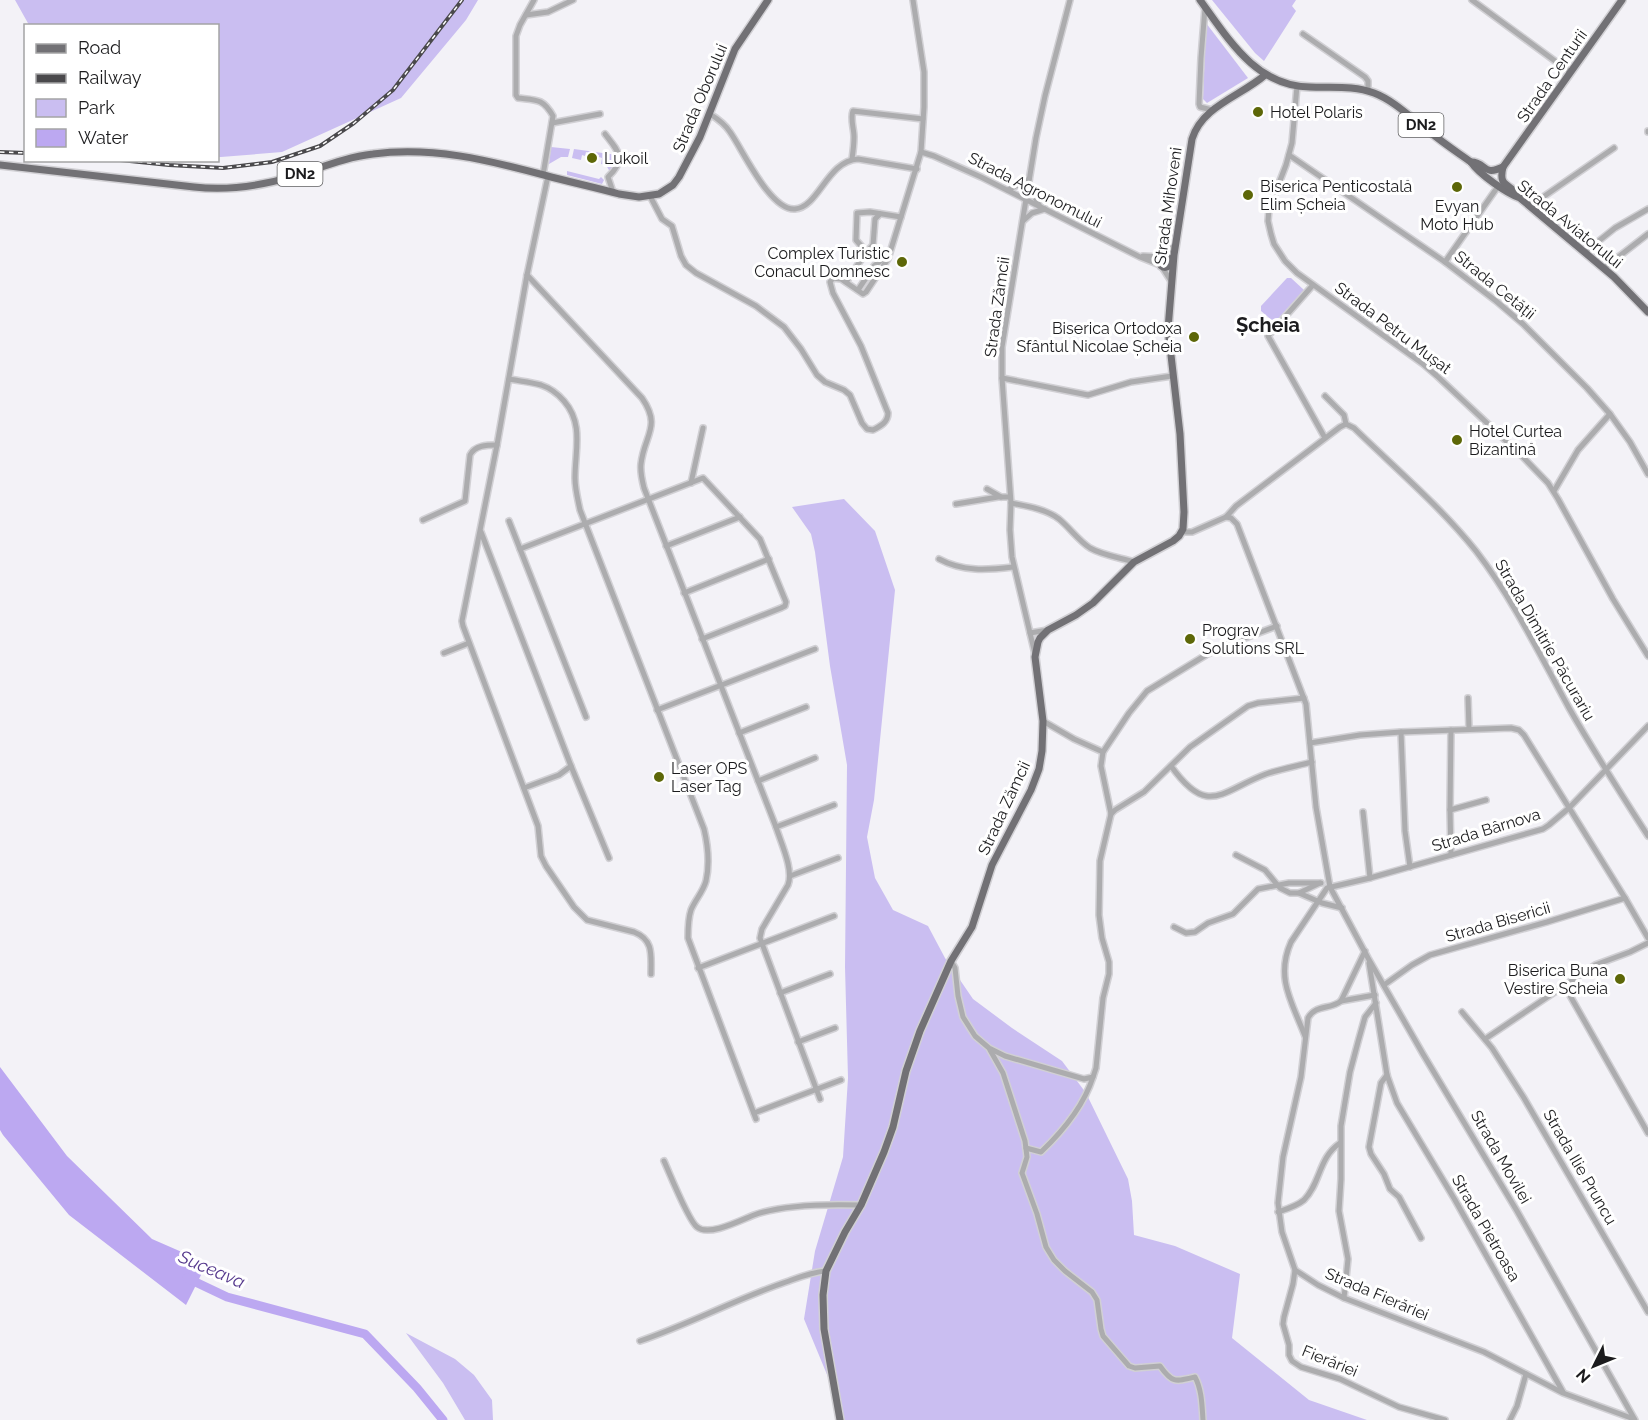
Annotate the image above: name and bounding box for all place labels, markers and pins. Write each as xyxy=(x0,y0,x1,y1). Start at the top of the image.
place label: Hotel Polaris xyxy=(1270,103,1363,122)
marker: Hotel Polaris xyxy=(1251,105,1265,119)
place label: Lukoil xyxy=(604,149,649,168)
marker: Lukoil xyxy=(585,151,599,165)
place label: Biserica Penticostală Elim Șcheia xyxy=(1260,177,1412,214)
marker: Evyan Moto Hub xyxy=(1450,180,1464,194)
marker: Biserica Penticostală Elim Șcheia xyxy=(1241,188,1255,202)
place label: Evyan Moto Hub xyxy=(1420,197,1494,234)
place label: Complex Turistic Conacul Domnesc xyxy=(754,244,890,281)
marker: Complex Turistic Conacul Domnesc xyxy=(895,255,909,269)
place label: Biserica Ortodoxa Sfântul Nicolae Șcheia xyxy=(1016,319,1182,356)
marker: Biserica Ortodoxa Sfântul Nicolae Șcheia xyxy=(1187,330,1201,344)
place label: Hotel Curtea Bizantină xyxy=(1469,422,1562,459)
marker: Hotel Curtea Bizantină xyxy=(1450,433,1464,447)
place label: Prograv Solutions SRL xyxy=(1202,621,1305,658)
marker: Prograv Solutions SRL xyxy=(1183,632,1197,646)
place label: Laser OPS Laser Tag xyxy=(671,759,747,796)
marker: Laser OPS Laser Tag xyxy=(652,770,666,784)
place label: Biserica Buna Vestire Scheia xyxy=(1504,961,1608,998)
marker: Biserica Buna Vestire Scheia xyxy=(1613,972,1627,986)

